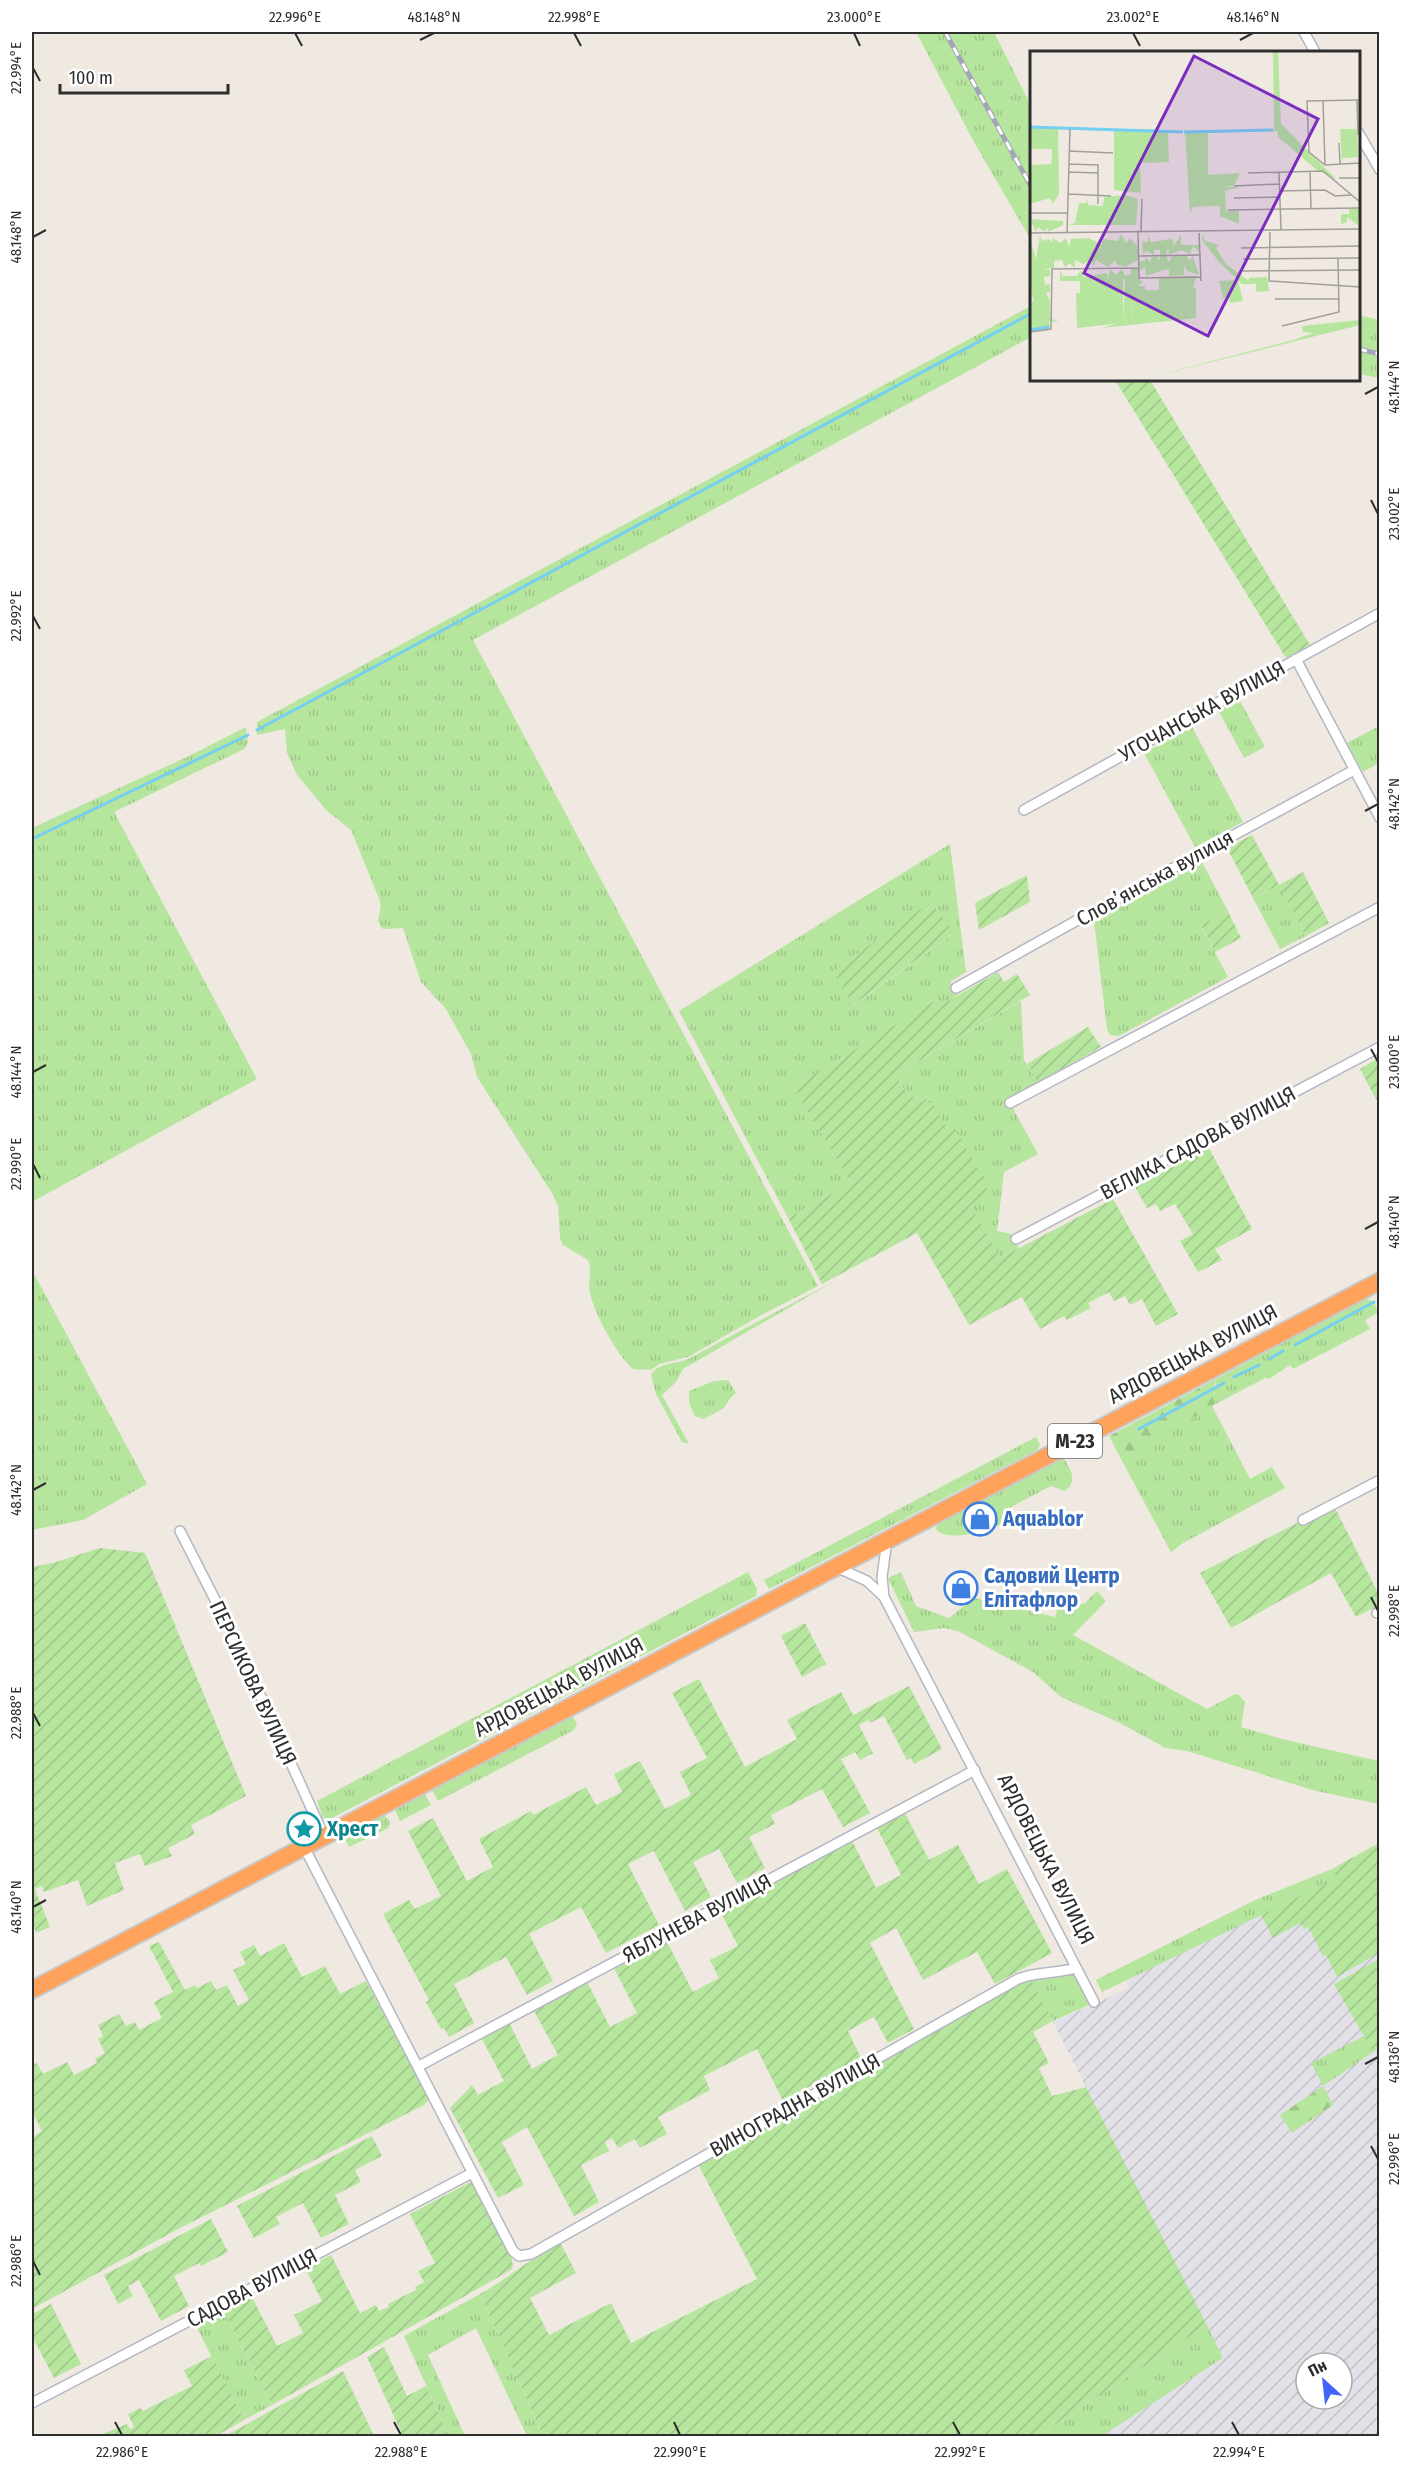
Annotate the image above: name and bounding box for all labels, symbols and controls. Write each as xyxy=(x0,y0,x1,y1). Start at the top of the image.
text: 22.996°E xyxy=(269,8,321,26)
text: 48.148°N xyxy=(407,8,461,26)
text: 22.998°E xyxy=(548,8,600,26)
text: 23.000°E xyxy=(827,8,881,26)
text: 23.002°E xyxy=(1107,8,1159,26)
text: 48.146°N xyxy=(1227,8,1279,26)
text: 22.994°E xyxy=(7,42,25,94)
inset map xyxy=(1030,51,1360,381)
scale bar xyxy=(60,57,228,95)
text: 100 m xyxy=(69,67,113,89)
text: 48.148°N xyxy=(7,210,25,264)
text: 48.144°N xyxy=(1385,361,1403,413)
text: 23.002°E xyxy=(1385,488,1403,540)
text: 22.992°E xyxy=(7,590,25,642)
street label: УГОЧАНСЬКА ВУЛИЦЯ xyxy=(1113,655,1290,768)
text: 48.142°N xyxy=(1385,778,1403,830)
street label: Словʼянська вулиця xyxy=(1072,824,1238,932)
text: 23.000°E xyxy=(1385,1035,1403,1089)
text: 48.144°N xyxy=(7,1046,25,1098)
street label: ВЕЛИКА САДОВА ВУЛИЦЯ xyxy=(1096,1080,1300,1206)
text: 22.990°E xyxy=(7,1138,25,1190)
text: 48.140°N xyxy=(1385,1195,1403,1249)
street label: АРДОВЕЦЬКА ВУЛИЦЯ xyxy=(1104,1298,1282,1410)
road number: М-23 xyxy=(1048,1424,1102,1458)
text: 48.142°N xyxy=(7,1464,25,1516)
shop icon: Aquablor xyxy=(962,1501,998,1537)
place label: Aquablor xyxy=(1002,1506,1083,1532)
place label: Садовий Центр Елітафлор xyxy=(984,1563,1120,1613)
shop icon: Садовий Центр Елітафлор xyxy=(943,1570,979,1606)
text: 22.998°E xyxy=(1385,1585,1403,1637)
street label: ПЕРСИКОВА ВУЛИЦЯ xyxy=(204,1597,302,1769)
street label: АРДОВЕЦЬКА ВУЛИЦЯ xyxy=(470,1631,648,1743)
text: 22.988°E xyxy=(7,1687,25,1739)
street label: АРДОВЕЦЬКА ВУЛИЦЯ xyxy=(992,1769,1100,1949)
place icon: Хрест xyxy=(286,1811,322,1847)
place label: Хрест xyxy=(326,1816,379,1842)
street label: ЯБЛУНЕВА ВУЛИЦЯ xyxy=(618,1868,776,1968)
text: 48.140°N xyxy=(7,1880,25,1934)
text: 48.136°N xyxy=(1385,2031,1403,2083)
street label: ВИНОГРАДНА ВУЛИЦЯ xyxy=(705,2047,885,2163)
text: 22.996°E xyxy=(1385,2133,1403,2185)
text: 22.986°E xyxy=(7,2235,25,2287)
street label: САДОВА ВУЛИЦЯ xyxy=(182,2243,322,2333)
north arrow xyxy=(1294,2351,1354,2411)
text: Пн xyxy=(1305,2356,1330,2381)
text: 22.986°E xyxy=(96,2443,148,2461)
text: 22.988°E xyxy=(375,2443,427,2461)
text: 22.990°E xyxy=(654,2443,706,2461)
text: 22.992°E xyxy=(934,2443,986,2461)
text: 22.994°E xyxy=(1213,2443,1265,2461)

